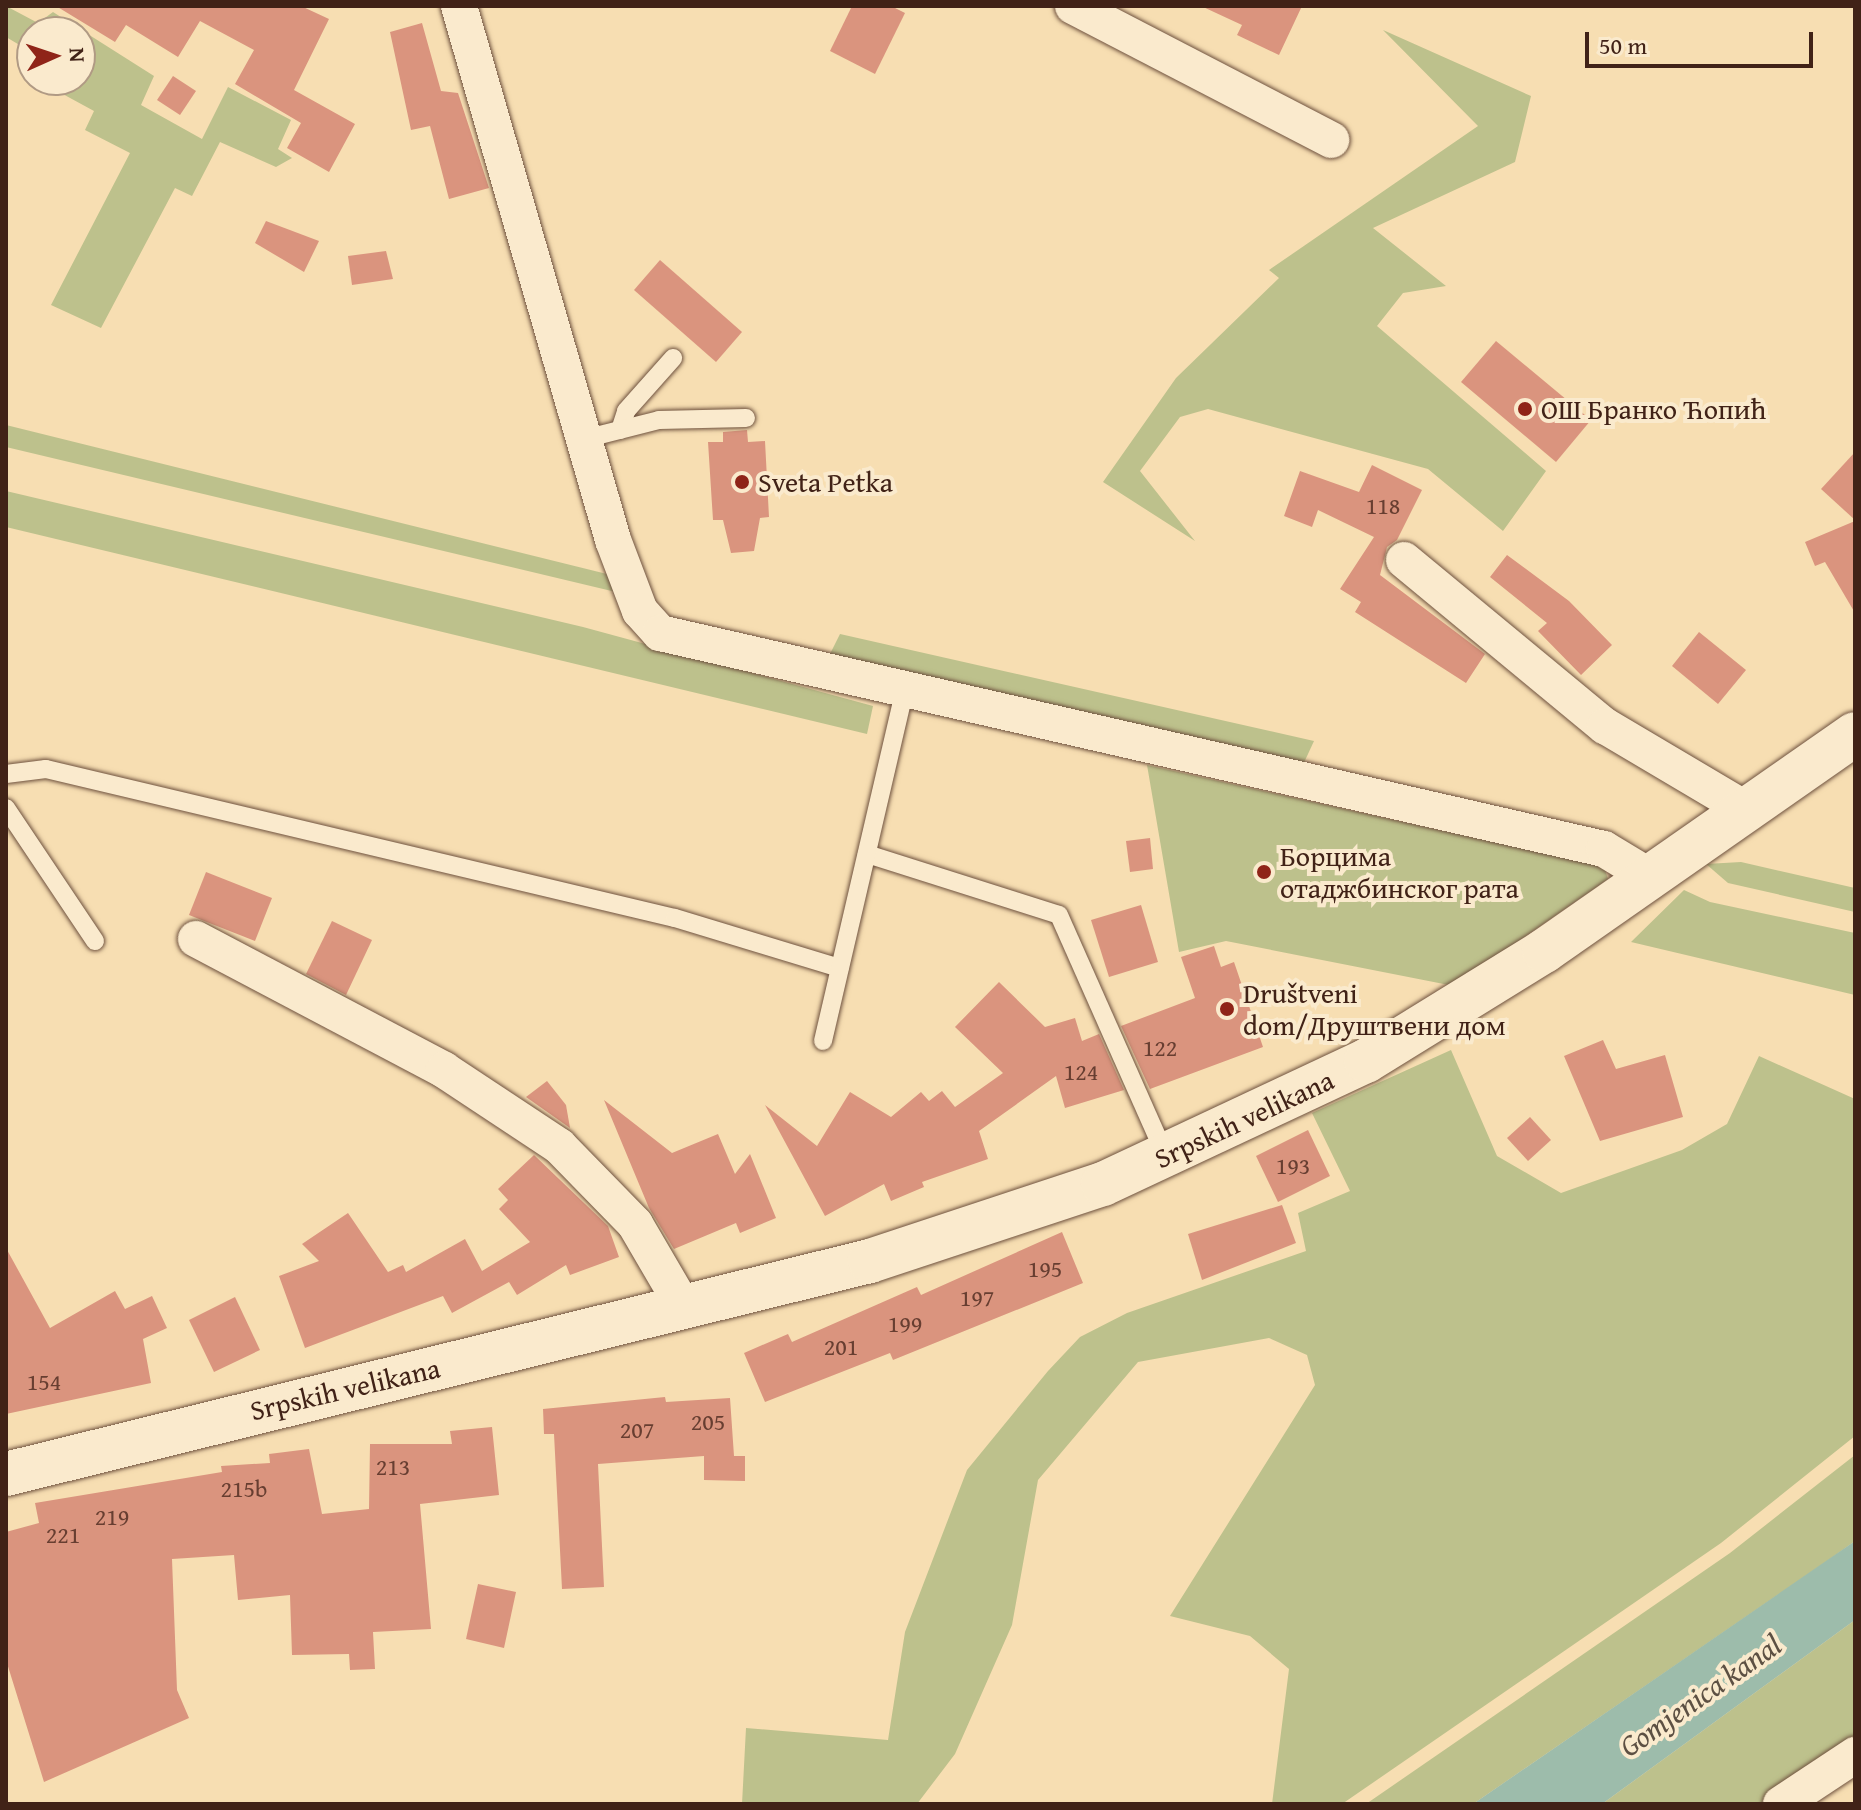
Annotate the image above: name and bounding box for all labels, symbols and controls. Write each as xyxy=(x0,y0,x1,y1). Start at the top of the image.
north arrow xyxy=(16,16,96,96)
scale bar xyxy=(1589,16,1817,66)
text: 50 m xyxy=(1599,28,1647,63)
text: N xyxy=(62,47,94,63)
place label: ОШ Бранко Ћопић xyxy=(1541,392,1766,426)
marker: ОШ Бранко Ћопић xyxy=(1516,400,1534,418)
place label: Sveta Petka xyxy=(758,465,893,499)
marker: Sveta Petka xyxy=(733,473,751,491)
house number: 118 xyxy=(1366,492,1400,520)
place label: Борцима отаджбинског рата xyxy=(1280,839,1519,905)
marker: Борцима отаджбинског рата xyxy=(1255,863,1273,881)
place label: Društveni dom/Друштвени дом xyxy=(1243,976,1506,1042)
marker: Društveni dom/Друштвени дом xyxy=(1218,1000,1236,1018)
house number: 122 xyxy=(1143,1034,1177,1062)
house number: 124 xyxy=(1064,1058,1098,1086)
street label: Srpskih velikana xyxy=(1149,1063,1339,1175)
house number: 193 xyxy=(1276,1152,1310,1180)
house number: 195 xyxy=(1028,1255,1062,1283)
house number: 197 xyxy=(960,1284,994,1312)
house number: 199 xyxy=(888,1310,922,1338)
house number: 201 xyxy=(824,1333,858,1361)
street label: Srpskih velikana xyxy=(247,1351,443,1427)
house number: 154 xyxy=(27,1368,61,1396)
house number: 205 xyxy=(691,1408,725,1436)
house number: 207 xyxy=(620,1416,654,1444)
house number: 213 xyxy=(376,1453,410,1481)
house number: 215b xyxy=(220,1475,268,1503)
house number: 219 xyxy=(95,1503,129,1531)
house number: 221 xyxy=(46,1521,80,1549)
water label: Gomjenica kanal xyxy=(1612,1626,1788,1764)

